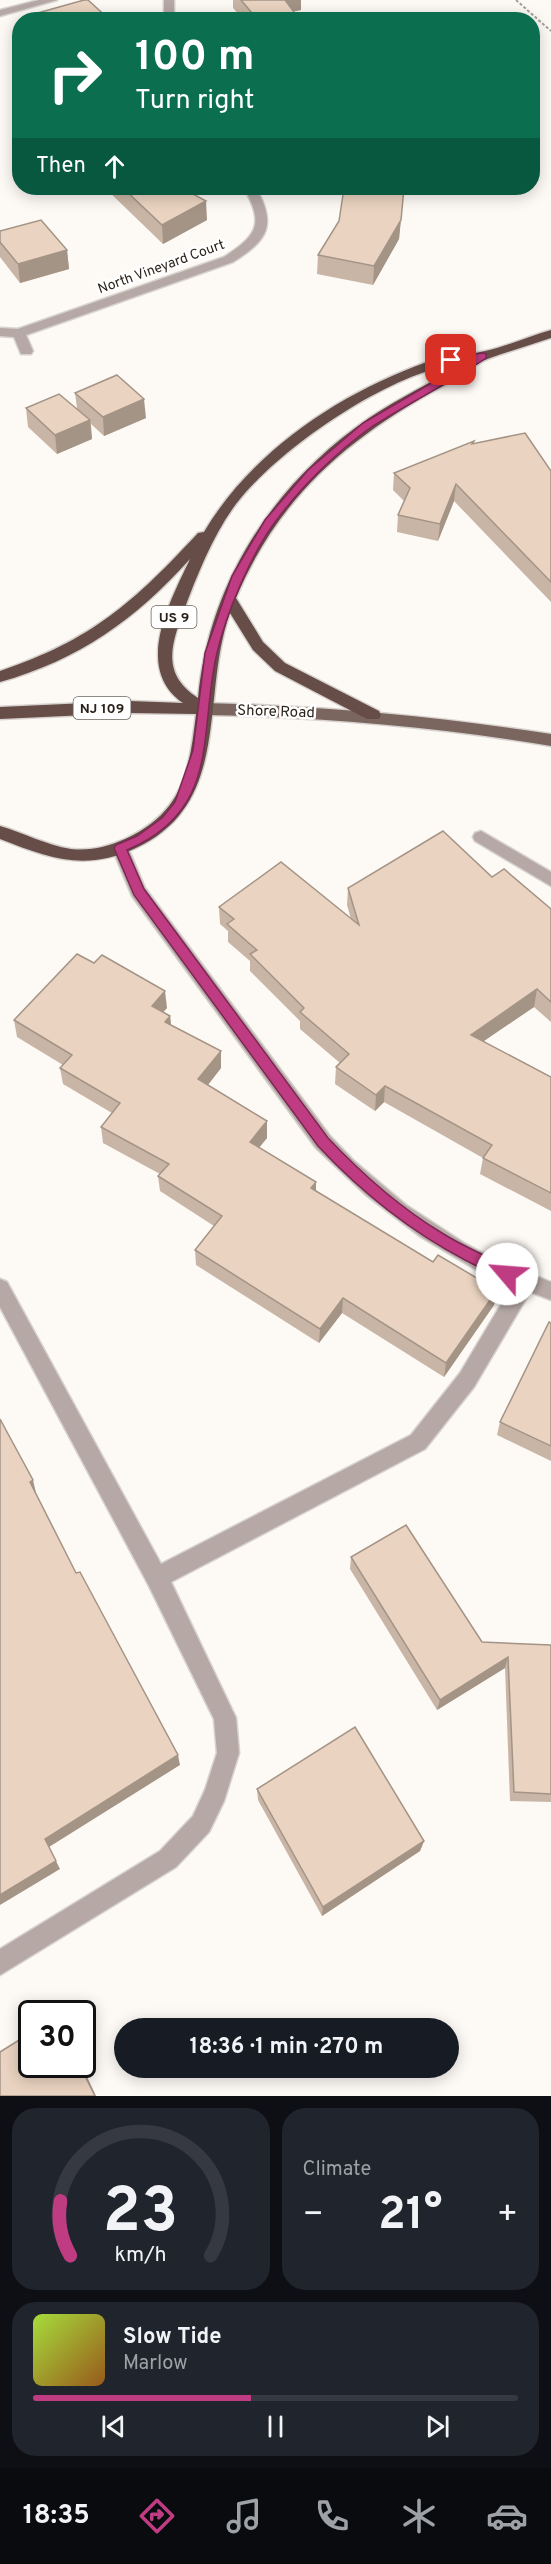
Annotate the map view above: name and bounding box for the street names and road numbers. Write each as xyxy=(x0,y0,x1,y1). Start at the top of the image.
street label: North Vineyard Court xyxy=(96,237,227,298)
road number: US 9 xyxy=(152,606,196,628)
road number: NJ 109 xyxy=(74,697,130,719)
street label: Shore Road xyxy=(237,702,315,723)

